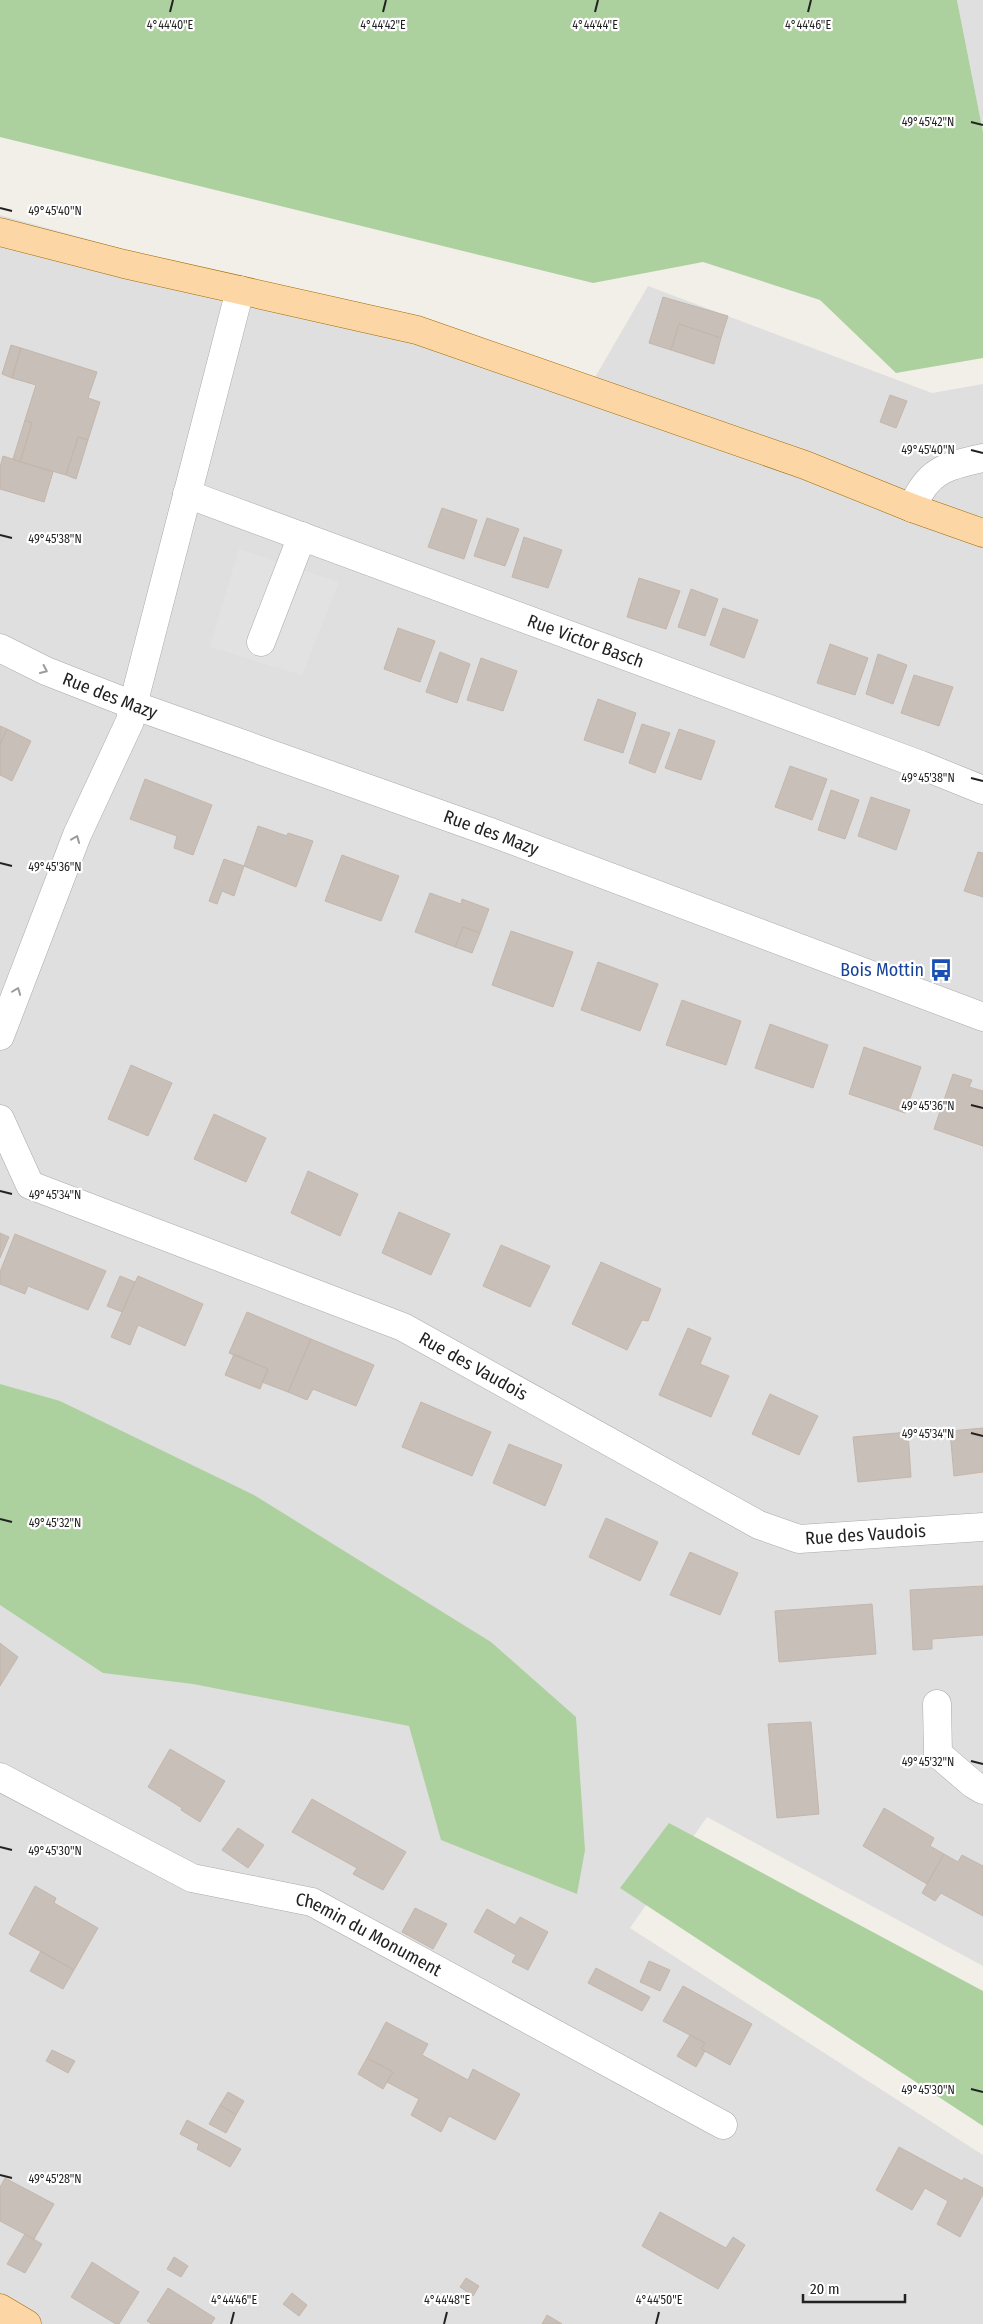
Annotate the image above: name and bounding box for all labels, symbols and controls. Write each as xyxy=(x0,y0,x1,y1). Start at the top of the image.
text: 4°44'40"E xyxy=(147,18,194,32)
text: 4°44'42"E xyxy=(360,18,406,32)
text: 4°44'44"E xyxy=(572,18,618,32)
text: 4°44'46"E xyxy=(785,18,831,32)
text: 49°45'42"N xyxy=(902,115,954,129)
text: 49°45'40"N xyxy=(28,204,82,218)
text: 49°45'40"N xyxy=(901,443,955,457)
text: 49°45'38"N xyxy=(28,532,82,546)
street label: Rue Victor Basch xyxy=(524,610,647,673)
one-way arrow xyxy=(39,663,48,674)
street label: Rue des Mazy xyxy=(59,668,160,724)
text: 49°45'38"N xyxy=(901,771,955,785)
street label: Rue des Mazy xyxy=(441,805,542,860)
one-way arrow xyxy=(69,835,80,844)
text: 49°45'36"N xyxy=(28,860,82,874)
bus stop icon: Bois Mottin xyxy=(928,957,954,983)
place label: Bois Mottin xyxy=(840,959,924,981)
one-way arrow xyxy=(11,987,22,996)
text: 49°45'36"N xyxy=(901,1099,955,1113)
text: 49°45'34"N xyxy=(29,1188,81,1202)
street label: Rue des Vaudois xyxy=(415,1327,532,1405)
text: 49°45'34"N xyxy=(902,1427,954,1441)
text: 49°45'32"N xyxy=(29,1516,81,1530)
street label: Rue des Vaudois xyxy=(804,1520,927,1550)
text: 49°45'32"N xyxy=(902,1755,954,1769)
text: 49°45'30"N xyxy=(28,1844,82,1858)
street label: Chemin du Monument xyxy=(294,1888,445,1981)
text: 49°45'30"N xyxy=(901,2083,955,2097)
text: 49°45'28"N xyxy=(28,2172,82,2186)
scale bar xyxy=(803,2272,906,2304)
text: 20 m xyxy=(810,2280,840,2298)
text: 4°44'46"E xyxy=(211,2293,257,2307)
text: 4°44'48"E xyxy=(424,2293,470,2307)
text: 4°44'50"E xyxy=(636,2293,683,2307)

